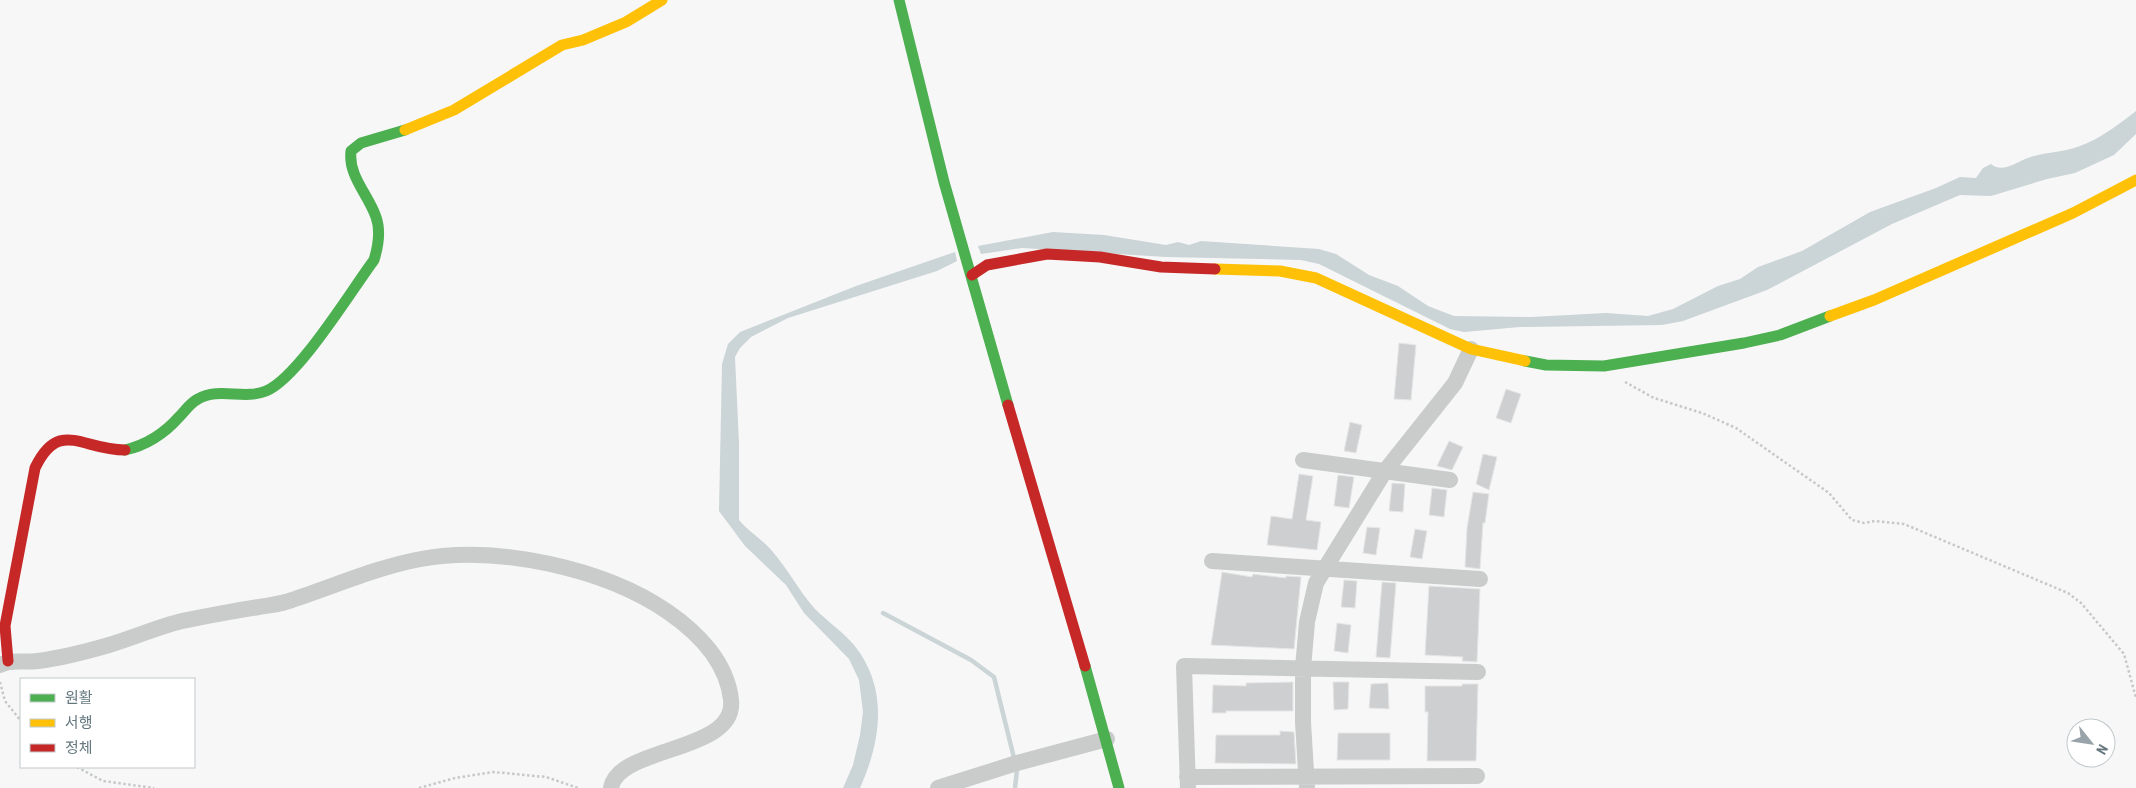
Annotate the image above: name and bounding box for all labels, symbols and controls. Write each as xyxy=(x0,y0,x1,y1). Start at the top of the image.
legend xyxy=(20,678,195,768)
text: 원활 xyxy=(65,689,93,707)
text: 서행 xyxy=(65,714,93,732)
north arrow xyxy=(2066,718,2116,768)
text: 정체 xyxy=(65,739,93,757)
text: N xyxy=(2093,742,2111,757)

